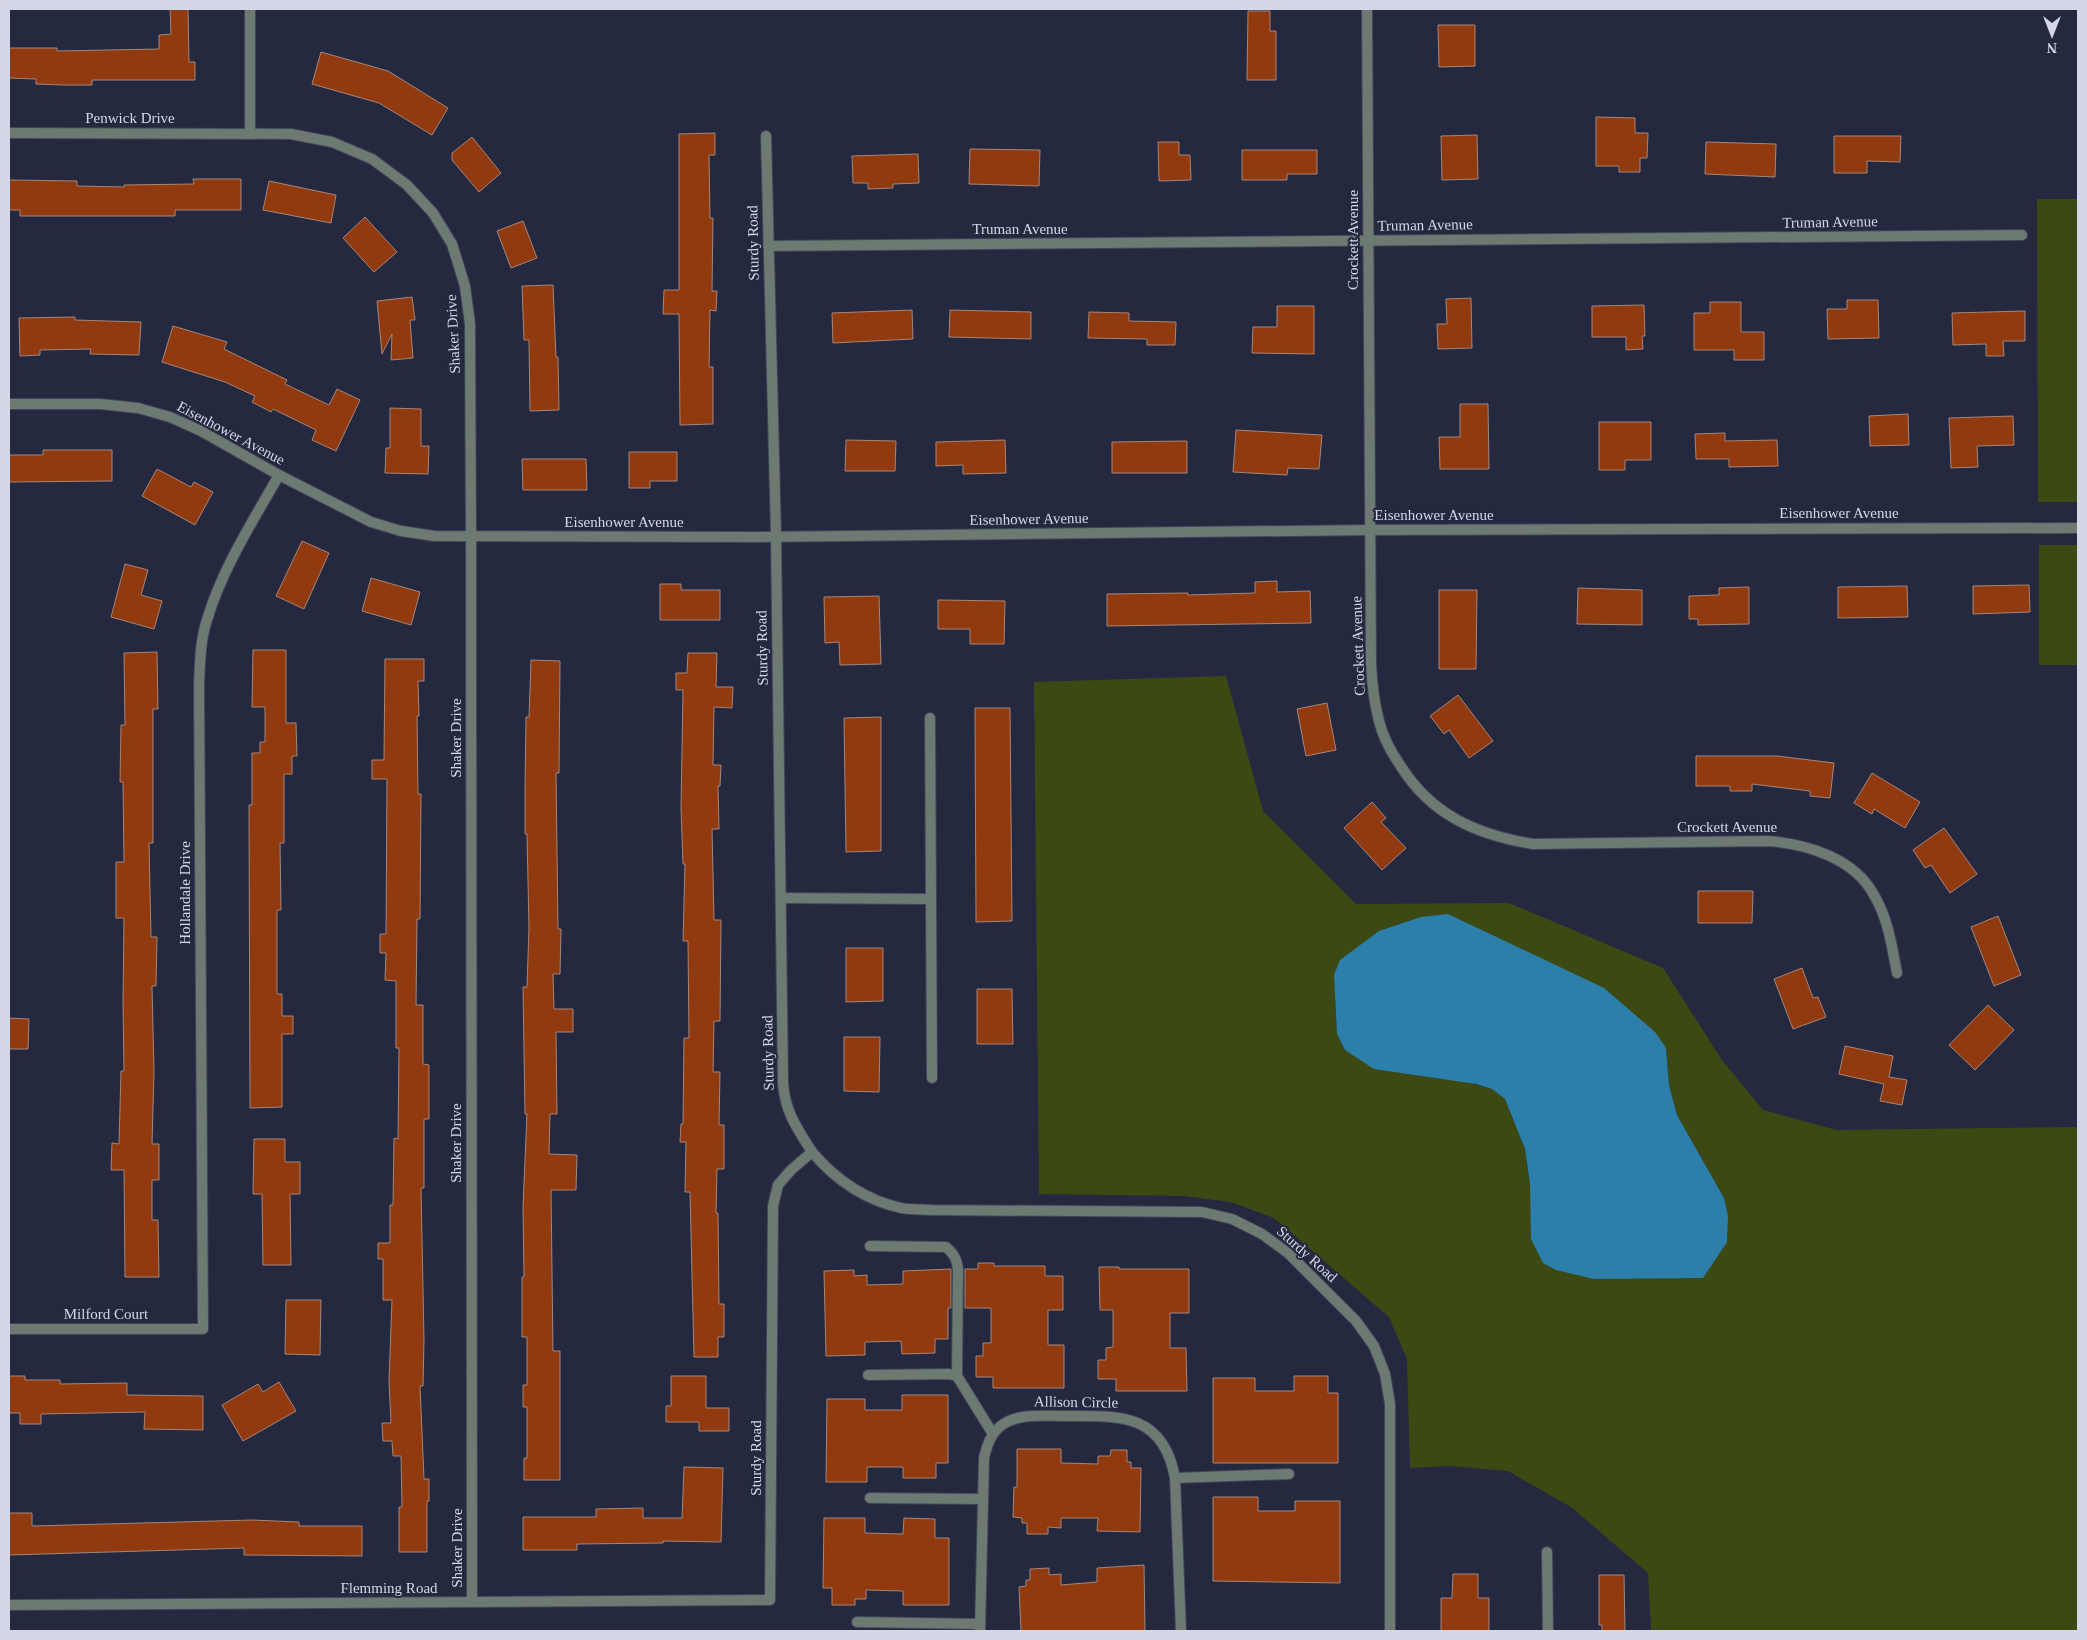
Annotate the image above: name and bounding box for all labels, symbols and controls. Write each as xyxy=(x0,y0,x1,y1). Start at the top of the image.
north arrow xyxy=(2027,10,2077,60)
text: N xyxy=(2047,40,2057,55)
street label: Penwick Drive xyxy=(85,110,175,126)
street label: Crockett Avenue xyxy=(1345,190,1361,290)
street label: Sturdy Road xyxy=(744,205,762,281)
street label: Truman Avenue xyxy=(1782,213,1878,231)
street label: Truman Avenue xyxy=(1377,216,1473,234)
street label: Truman Avenue xyxy=(972,221,1068,237)
street label: Shaker Drive xyxy=(443,294,463,374)
street label: Eisenhower Avenue xyxy=(175,398,288,468)
street label: Eisenhower Avenue xyxy=(1779,505,1899,521)
street label: Eisenhower Avenue xyxy=(1374,507,1494,523)
street label: Eisenhower Avenue xyxy=(969,510,1089,528)
street label: Eisenhower Avenue xyxy=(564,514,684,530)
street label: Crockett Avenue xyxy=(1348,595,1368,696)
street label: Sturdy Road xyxy=(753,610,771,686)
street label: Shaker Drive xyxy=(448,698,464,778)
street label: Crockett Avenue xyxy=(1677,819,1777,835)
street label: Hollandale Drive xyxy=(177,841,193,945)
street label: Sturdy Road xyxy=(759,1015,777,1091)
street label: Shaker Drive xyxy=(448,1103,464,1183)
street label: Sturdy Road xyxy=(1274,1223,1341,1286)
street label: Milford Court xyxy=(64,1306,149,1322)
street label: Allison Circle xyxy=(1034,1393,1119,1411)
street label: Sturdy Road xyxy=(748,1420,764,1496)
street label: Shaker Drive xyxy=(449,1508,465,1588)
street label: Flemming Road xyxy=(340,1580,438,1596)

